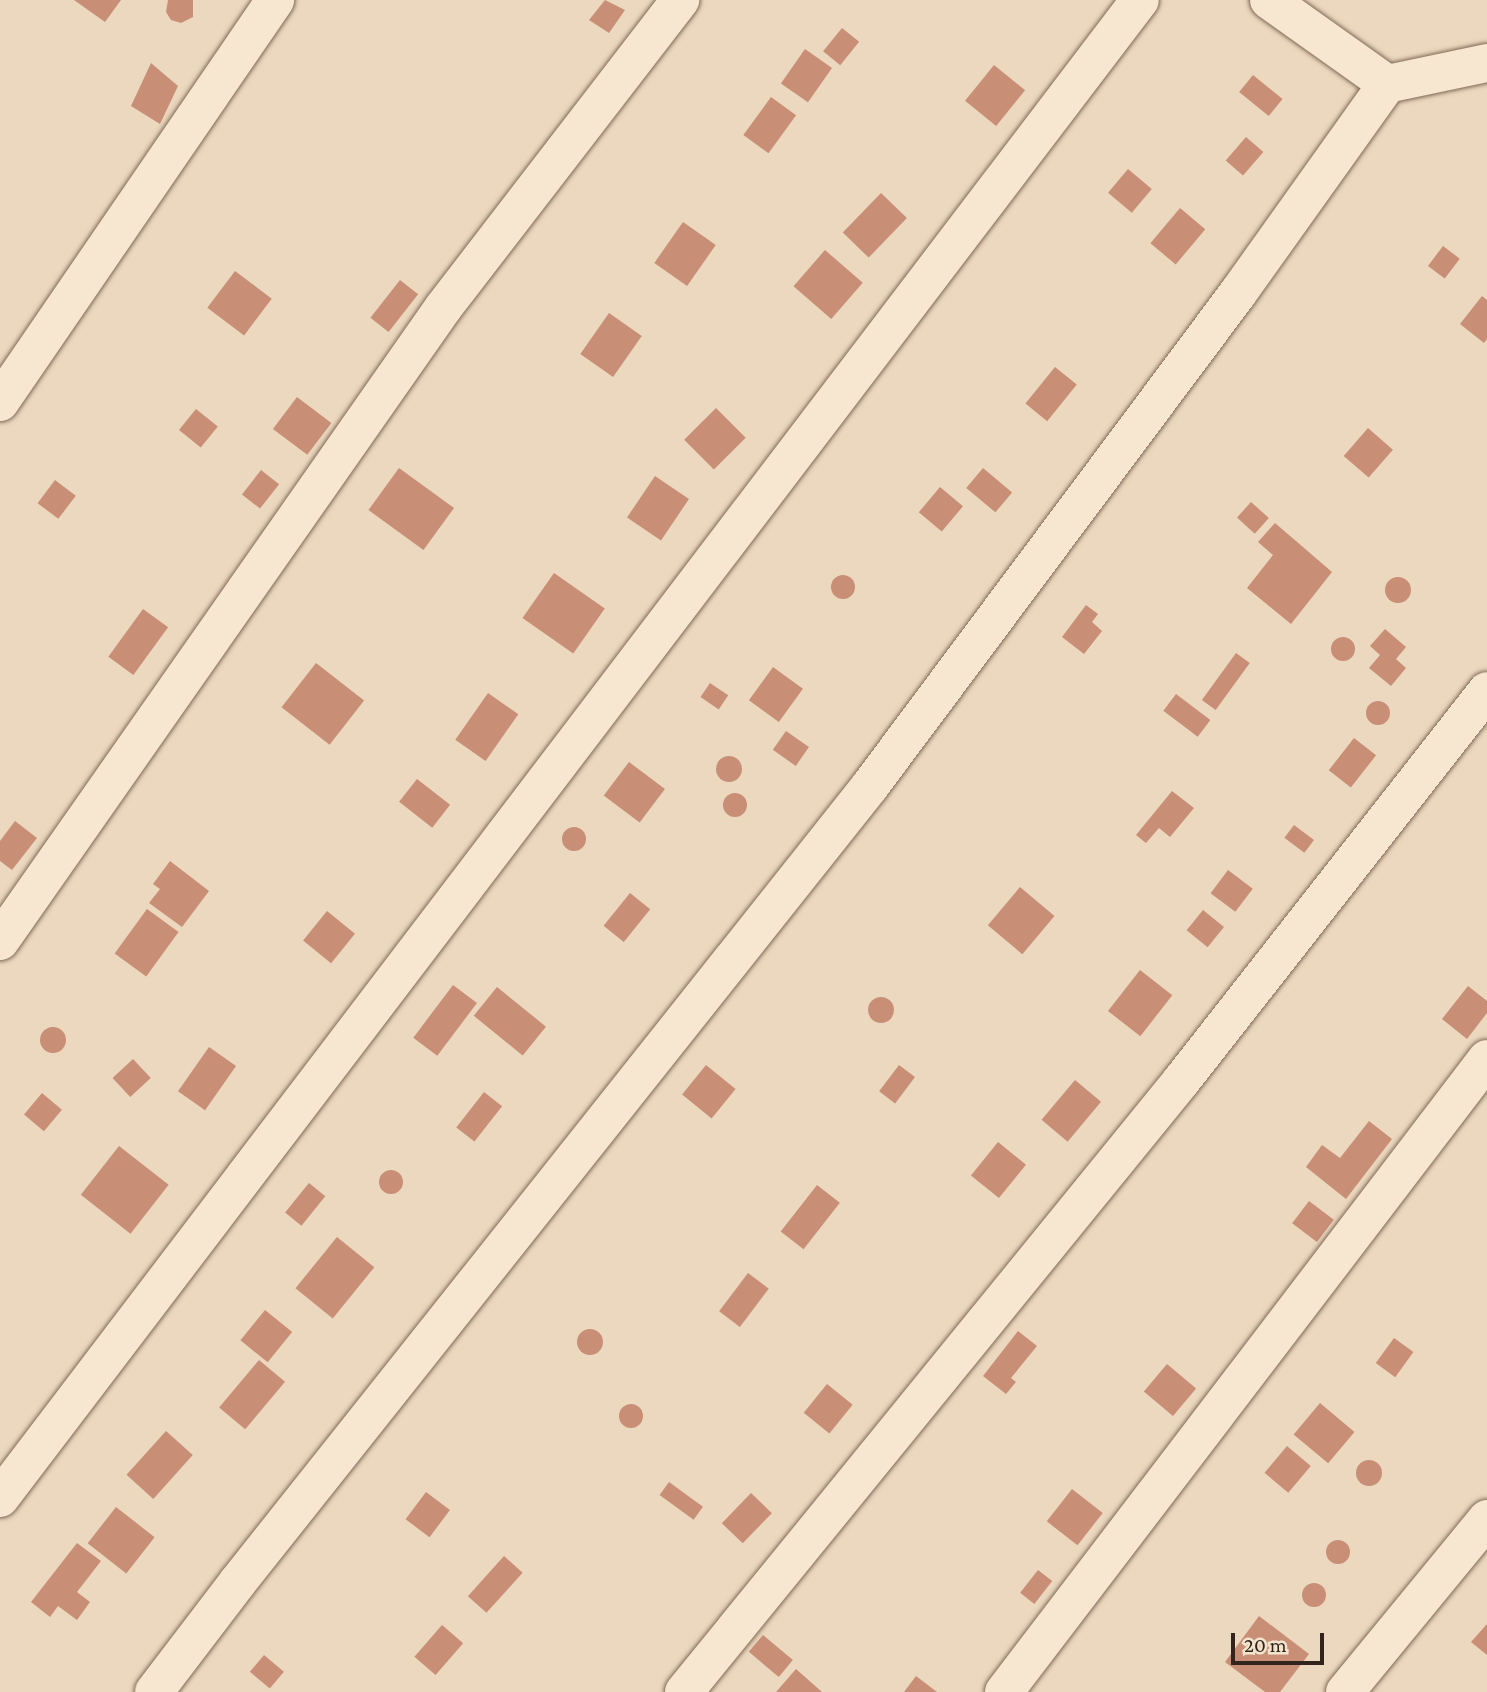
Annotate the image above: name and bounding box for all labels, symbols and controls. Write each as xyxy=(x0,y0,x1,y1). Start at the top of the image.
scale bar xyxy=(1235,1618,1328,1662)
text: 20 m xyxy=(1244,1633,1287,1657)

